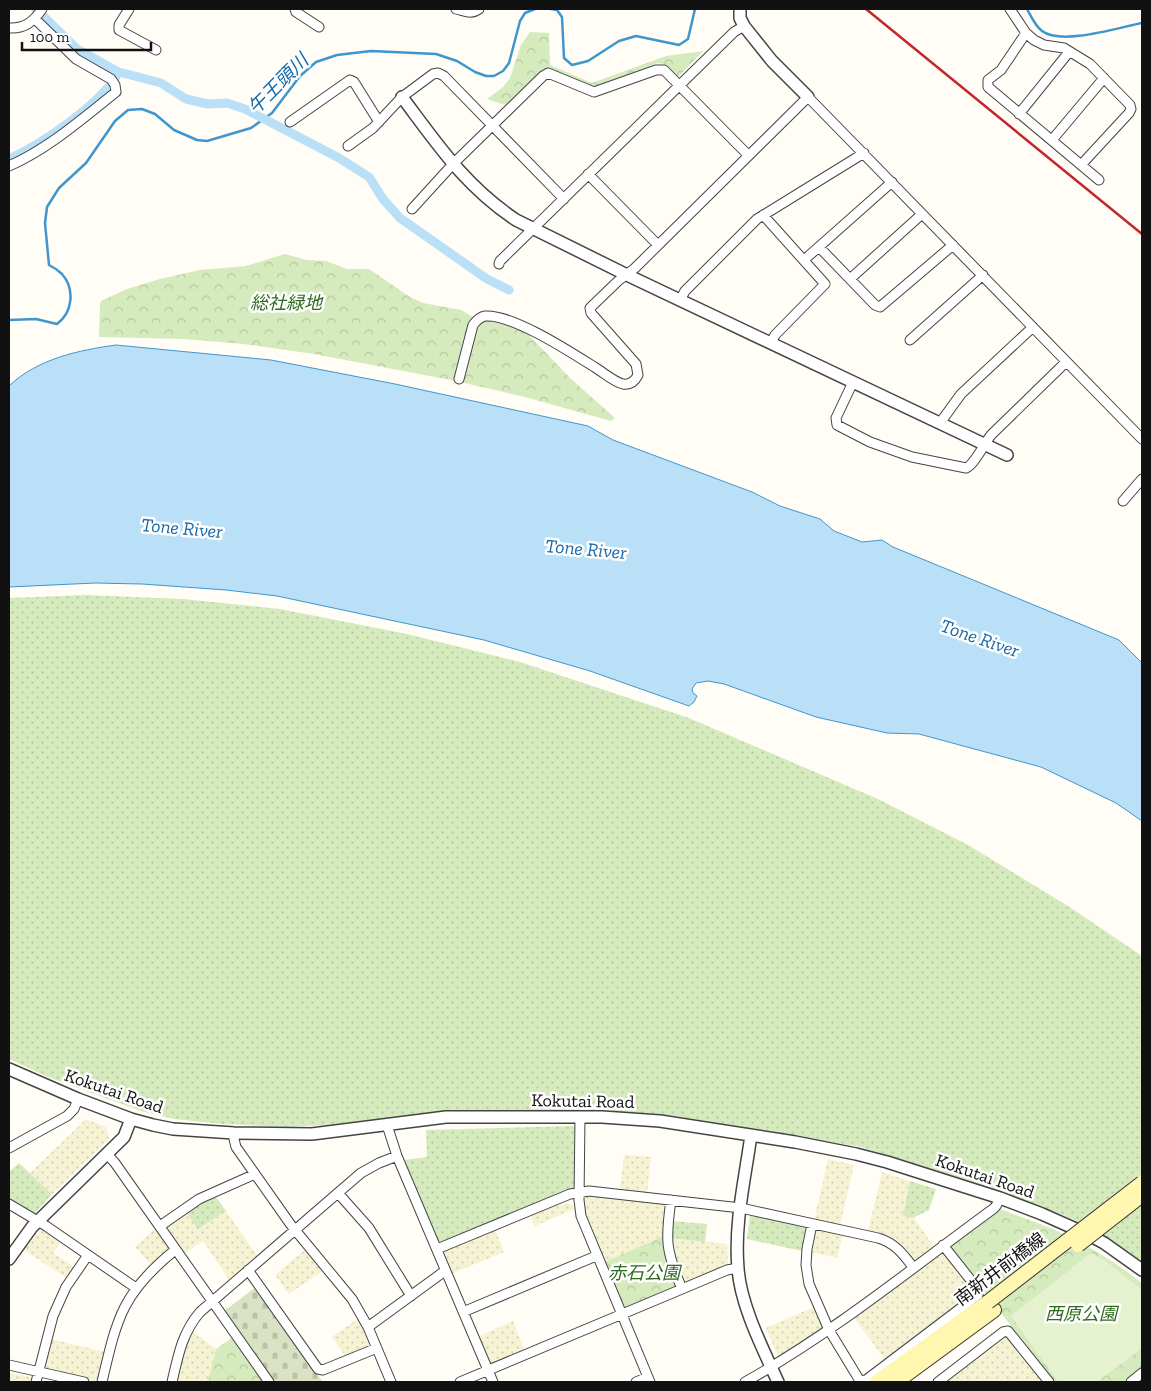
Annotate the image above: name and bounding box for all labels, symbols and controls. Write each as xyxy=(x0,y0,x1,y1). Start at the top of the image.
scale bar xyxy=(22,20,151,52)
text: 100 m xyxy=(30,28,69,46)
water label: 午王頭川 xyxy=(243,48,314,119)
park label: 総社緑地 xyxy=(250,292,324,314)
water label: Tone River xyxy=(140,513,224,543)
water label: Tone River xyxy=(544,534,628,564)
water label: Tone River xyxy=(938,614,1023,662)
street label: Kokutai Road xyxy=(62,1064,166,1118)
street label: Kokutai Road xyxy=(531,1089,635,1113)
street label: Kokutai Road xyxy=(933,1149,1037,1203)
street label: 南新井前橋線 xyxy=(950,1228,1050,1310)
park label: 赤石公園 xyxy=(608,1262,683,1284)
park label: 西原公園 xyxy=(1045,1303,1120,1325)

